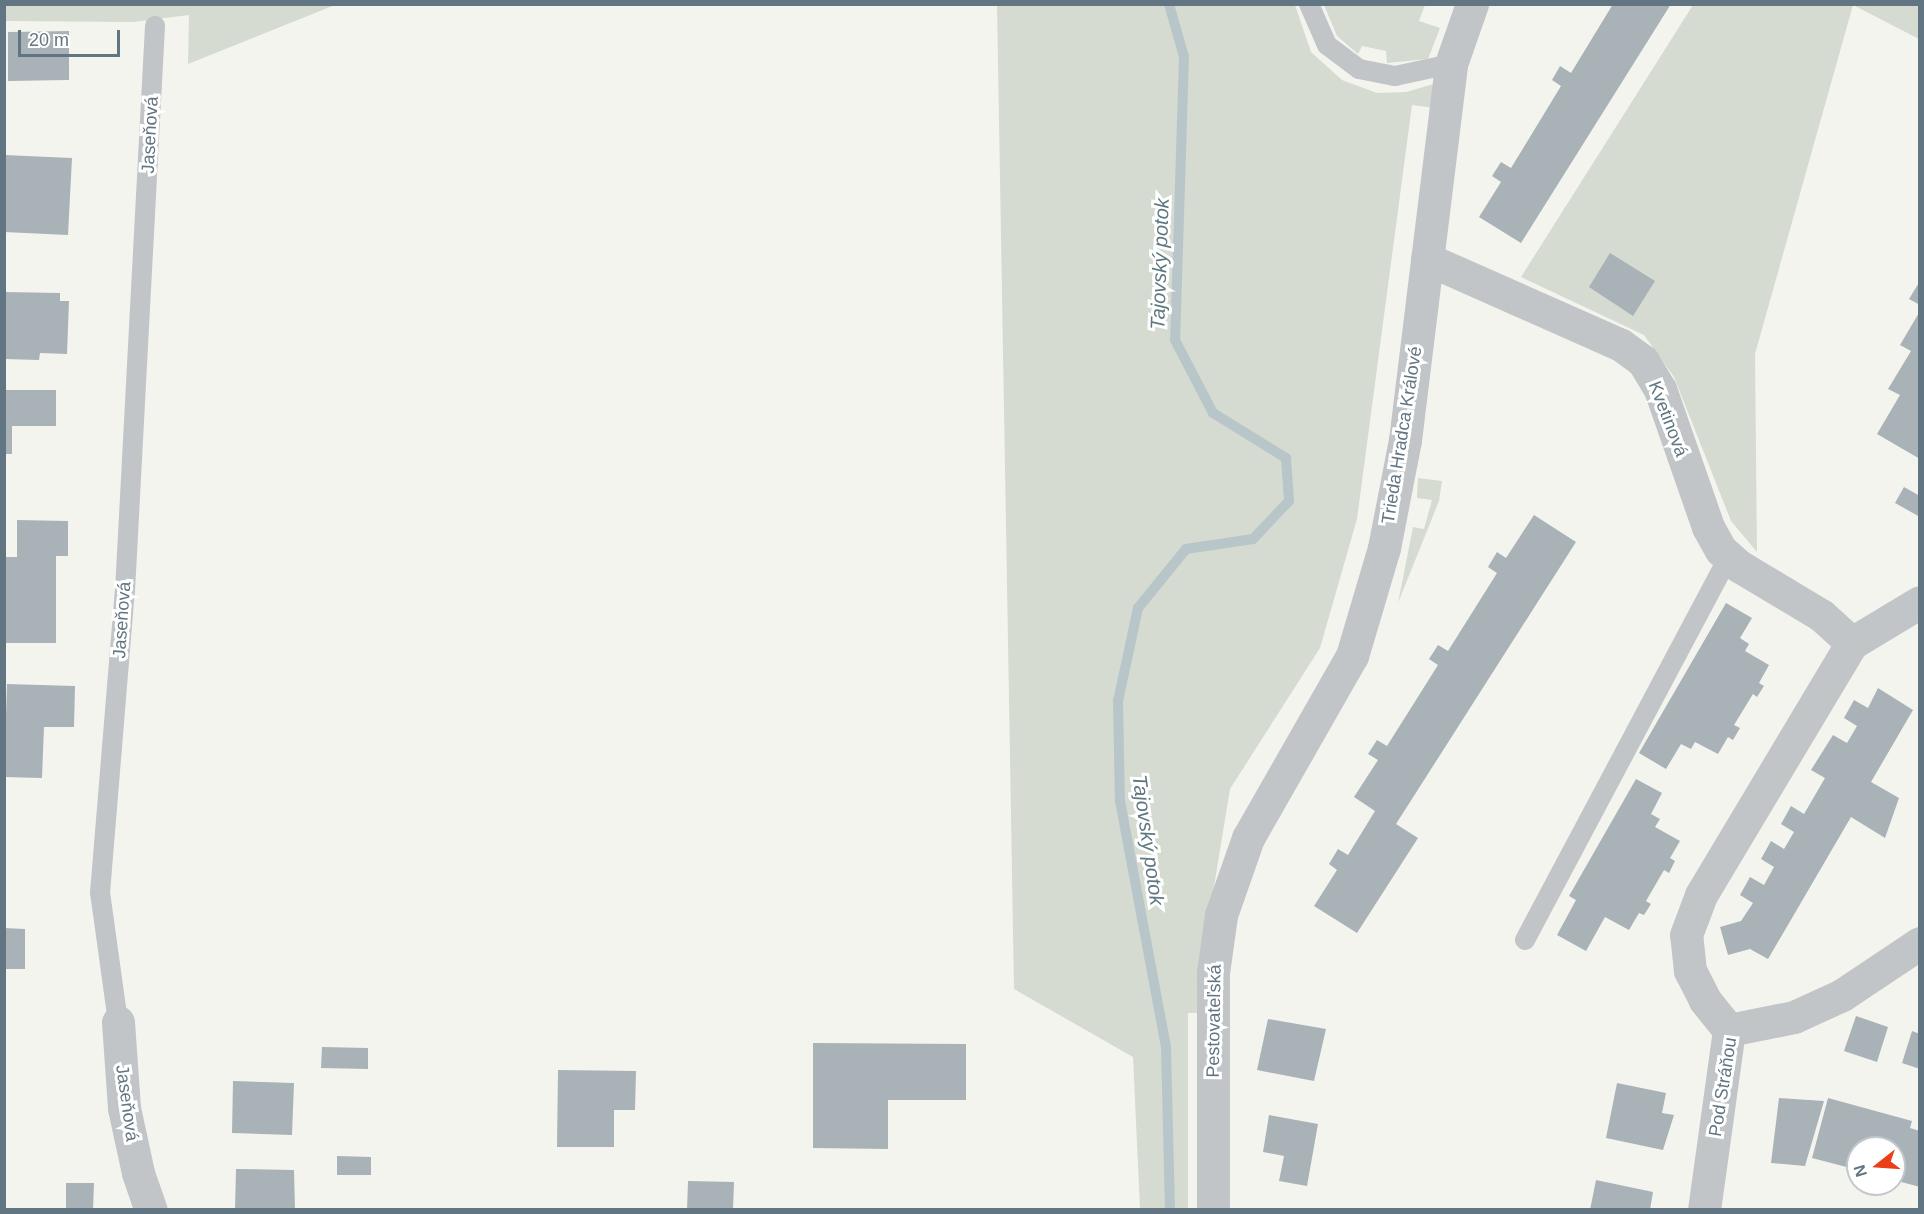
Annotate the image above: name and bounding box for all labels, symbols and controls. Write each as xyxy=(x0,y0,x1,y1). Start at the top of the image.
scale bar xyxy=(21,18,123,56)
text: 20 m xyxy=(29,30,69,50)
street label: Jaseňová xyxy=(137,96,163,174)
water label: Tajovský potok xyxy=(1146,198,1174,330)
street label: Trieda Hradca Králové xyxy=(1377,345,1427,525)
street label: Kvetinová xyxy=(1644,378,1692,460)
street label: Jaseňová xyxy=(109,581,135,659)
water label: Tajovský potok xyxy=(1127,773,1169,907)
street label: Pestovateľská xyxy=(1202,964,1226,1078)
street label: Pod Stráňou xyxy=(1705,1036,1741,1138)
street label: Jaseňová xyxy=(111,1063,143,1143)
north arrow xyxy=(1846,1136,1906,1196)
text: N xyxy=(1850,1163,1870,1179)

